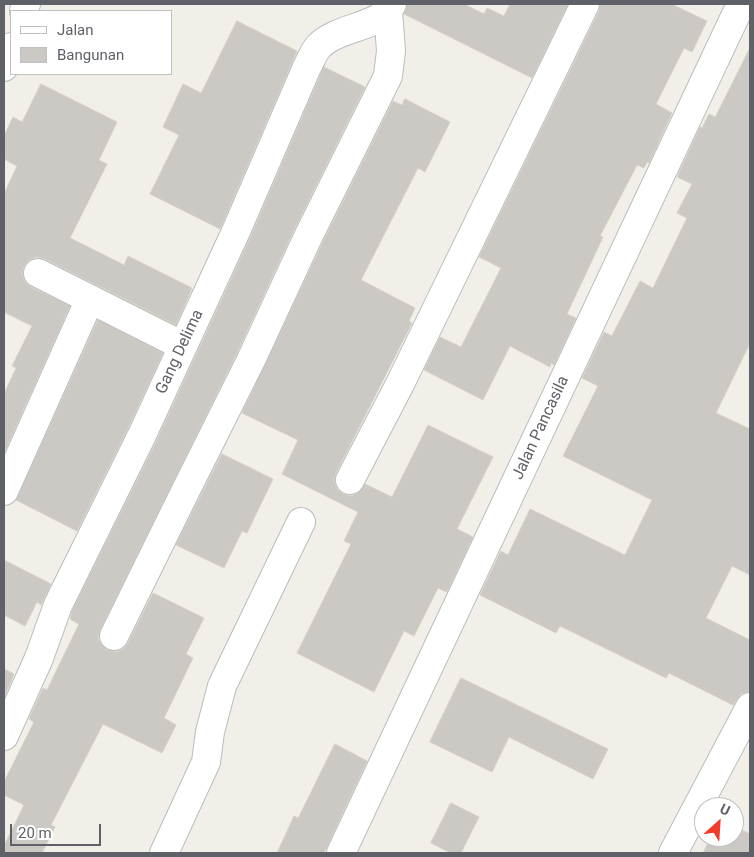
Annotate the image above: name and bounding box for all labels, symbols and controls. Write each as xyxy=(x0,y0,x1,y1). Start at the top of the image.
legend xyxy=(10,10,172,75)
text: Jalan xyxy=(57,21,94,39)
text: Bangunan xyxy=(57,46,124,64)
street label: Gang Delima xyxy=(152,307,208,397)
street label: Jalan Pancasila xyxy=(509,373,573,483)
north arrow xyxy=(694,797,744,847)
text: U xyxy=(717,800,733,819)
scale bar xyxy=(12,814,104,846)
text: 20 m xyxy=(18,824,52,842)

